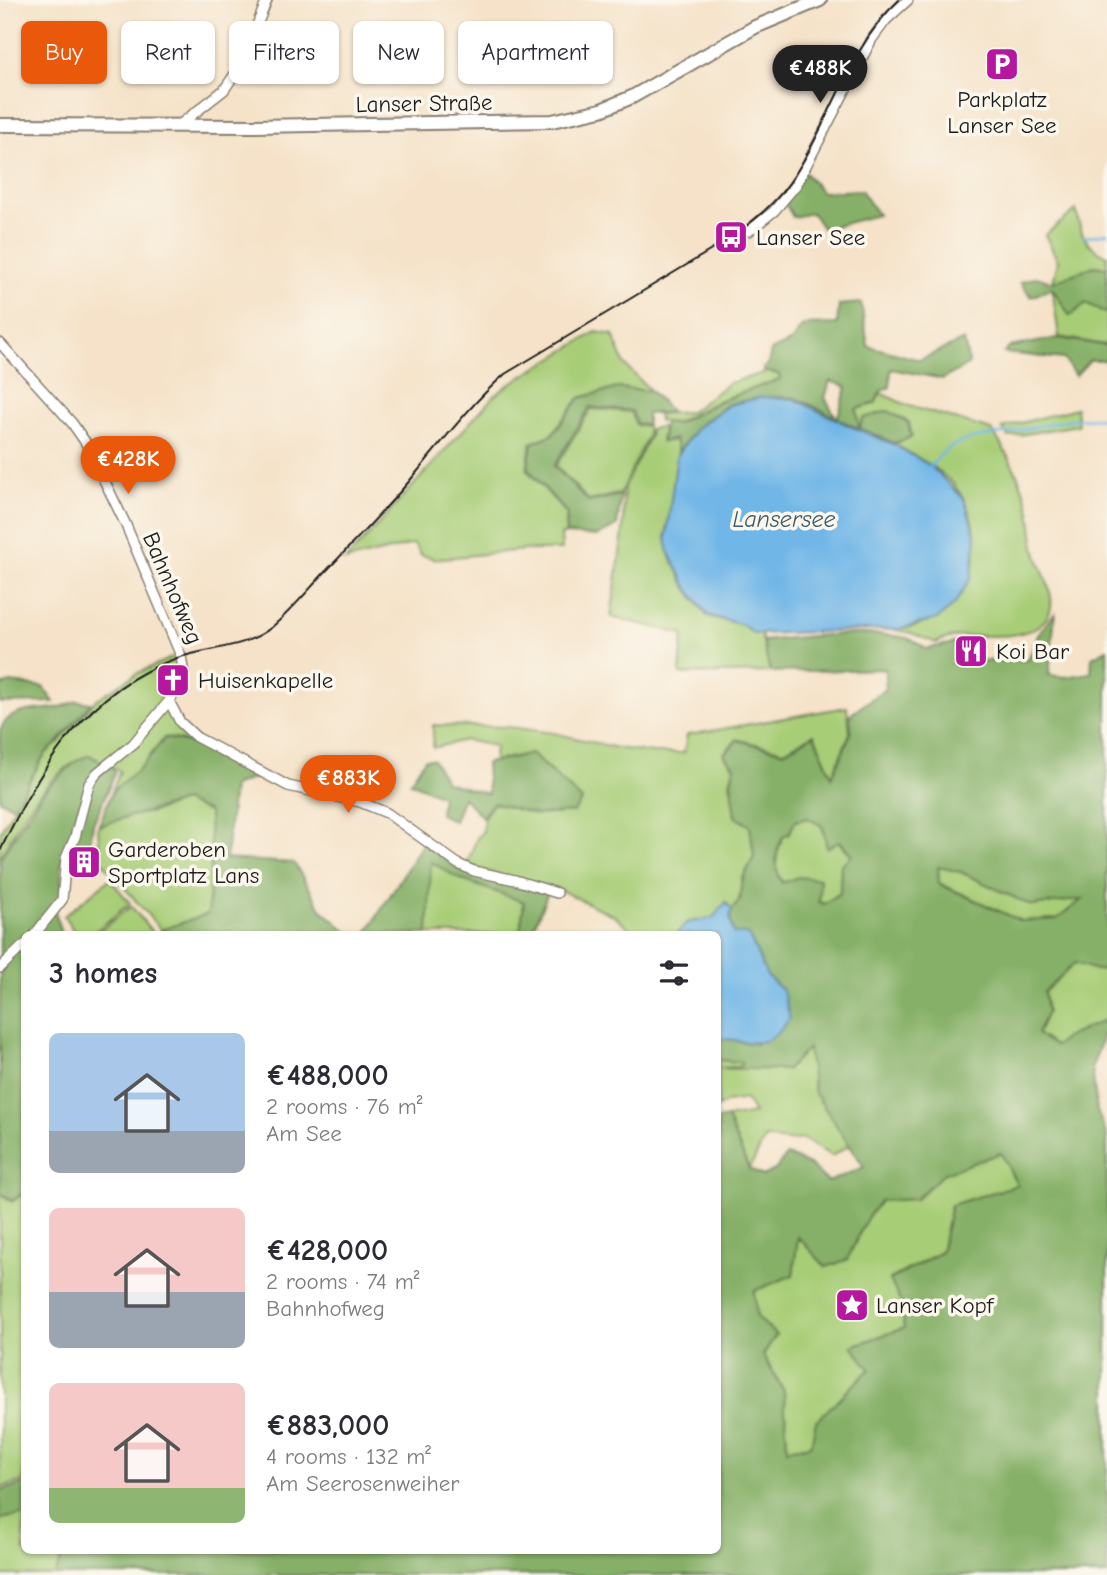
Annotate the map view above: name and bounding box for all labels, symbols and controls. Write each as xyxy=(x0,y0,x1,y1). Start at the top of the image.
chip: Buy xyxy=(21,21,107,84)
chip: Rent xyxy=(121,21,215,84)
chip: Filters xyxy=(229,21,339,84)
chip: New xyxy=(353,21,444,84)
chip: Apartment xyxy=(458,21,613,84)
parking icon: Parkplatz Lanser See xyxy=(983,45,1021,83)
pin: €488K xyxy=(771,46,869,105)
text: €488K xyxy=(788,54,852,81)
place label: Parkplatz Lanser See xyxy=(947,86,1057,139)
street label: Lanser Straße xyxy=(355,89,493,118)
bus stop icon: Lanser See xyxy=(712,218,750,256)
place label: Lanser See xyxy=(756,224,865,251)
pin: €428K xyxy=(79,436,177,496)
text: €428K xyxy=(97,445,159,472)
water label: Lansersee xyxy=(732,505,836,533)
street label: Bahnhofweg xyxy=(137,528,208,648)
restaurant icon: Koi Bar xyxy=(952,632,990,670)
place label: Koi Bar xyxy=(996,638,1070,665)
church icon: Huisenkapelle xyxy=(154,661,192,699)
place label: Huisenkapelle xyxy=(198,667,333,694)
pin: €883K xyxy=(299,756,397,815)
text: €883K xyxy=(316,764,380,791)
place label: Garderoben Sportplatz Lans xyxy=(108,836,259,889)
building icon: Garderoben Sportplatz Lans xyxy=(65,843,103,881)
icon: filters xyxy=(655,954,693,992)
text: 3 homes xyxy=(49,956,157,991)
text: €488,000 xyxy=(266,1058,389,1093)
icon: home xyxy=(105,1061,189,1145)
text: 2 rooms · 76 m² xyxy=(266,1093,422,1120)
text: Am See xyxy=(266,1120,342,1147)
text: €428,000 xyxy=(266,1233,388,1268)
icon: home xyxy=(105,1236,189,1320)
text: 2 rooms · 74 m² xyxy=(266,1268,419,1295)
place icon: Lanser Kopf xyxy=(833,1286,871,1324)
place label: Lanser Kopf xyxy=(876,1292,995,1319)
text: Bahnhofweg xyxy=(266,1295,385,1322)
text: €883,000 xyxy=(266,1408,389,1443)
icon: home xyxy=(105,1411,189,1495)
text: 4 rooms · 132 m² xyxy=(266,1443,431,1470)
text: Am Seerosenweiher xyxy=(266,1470,459,1497)

